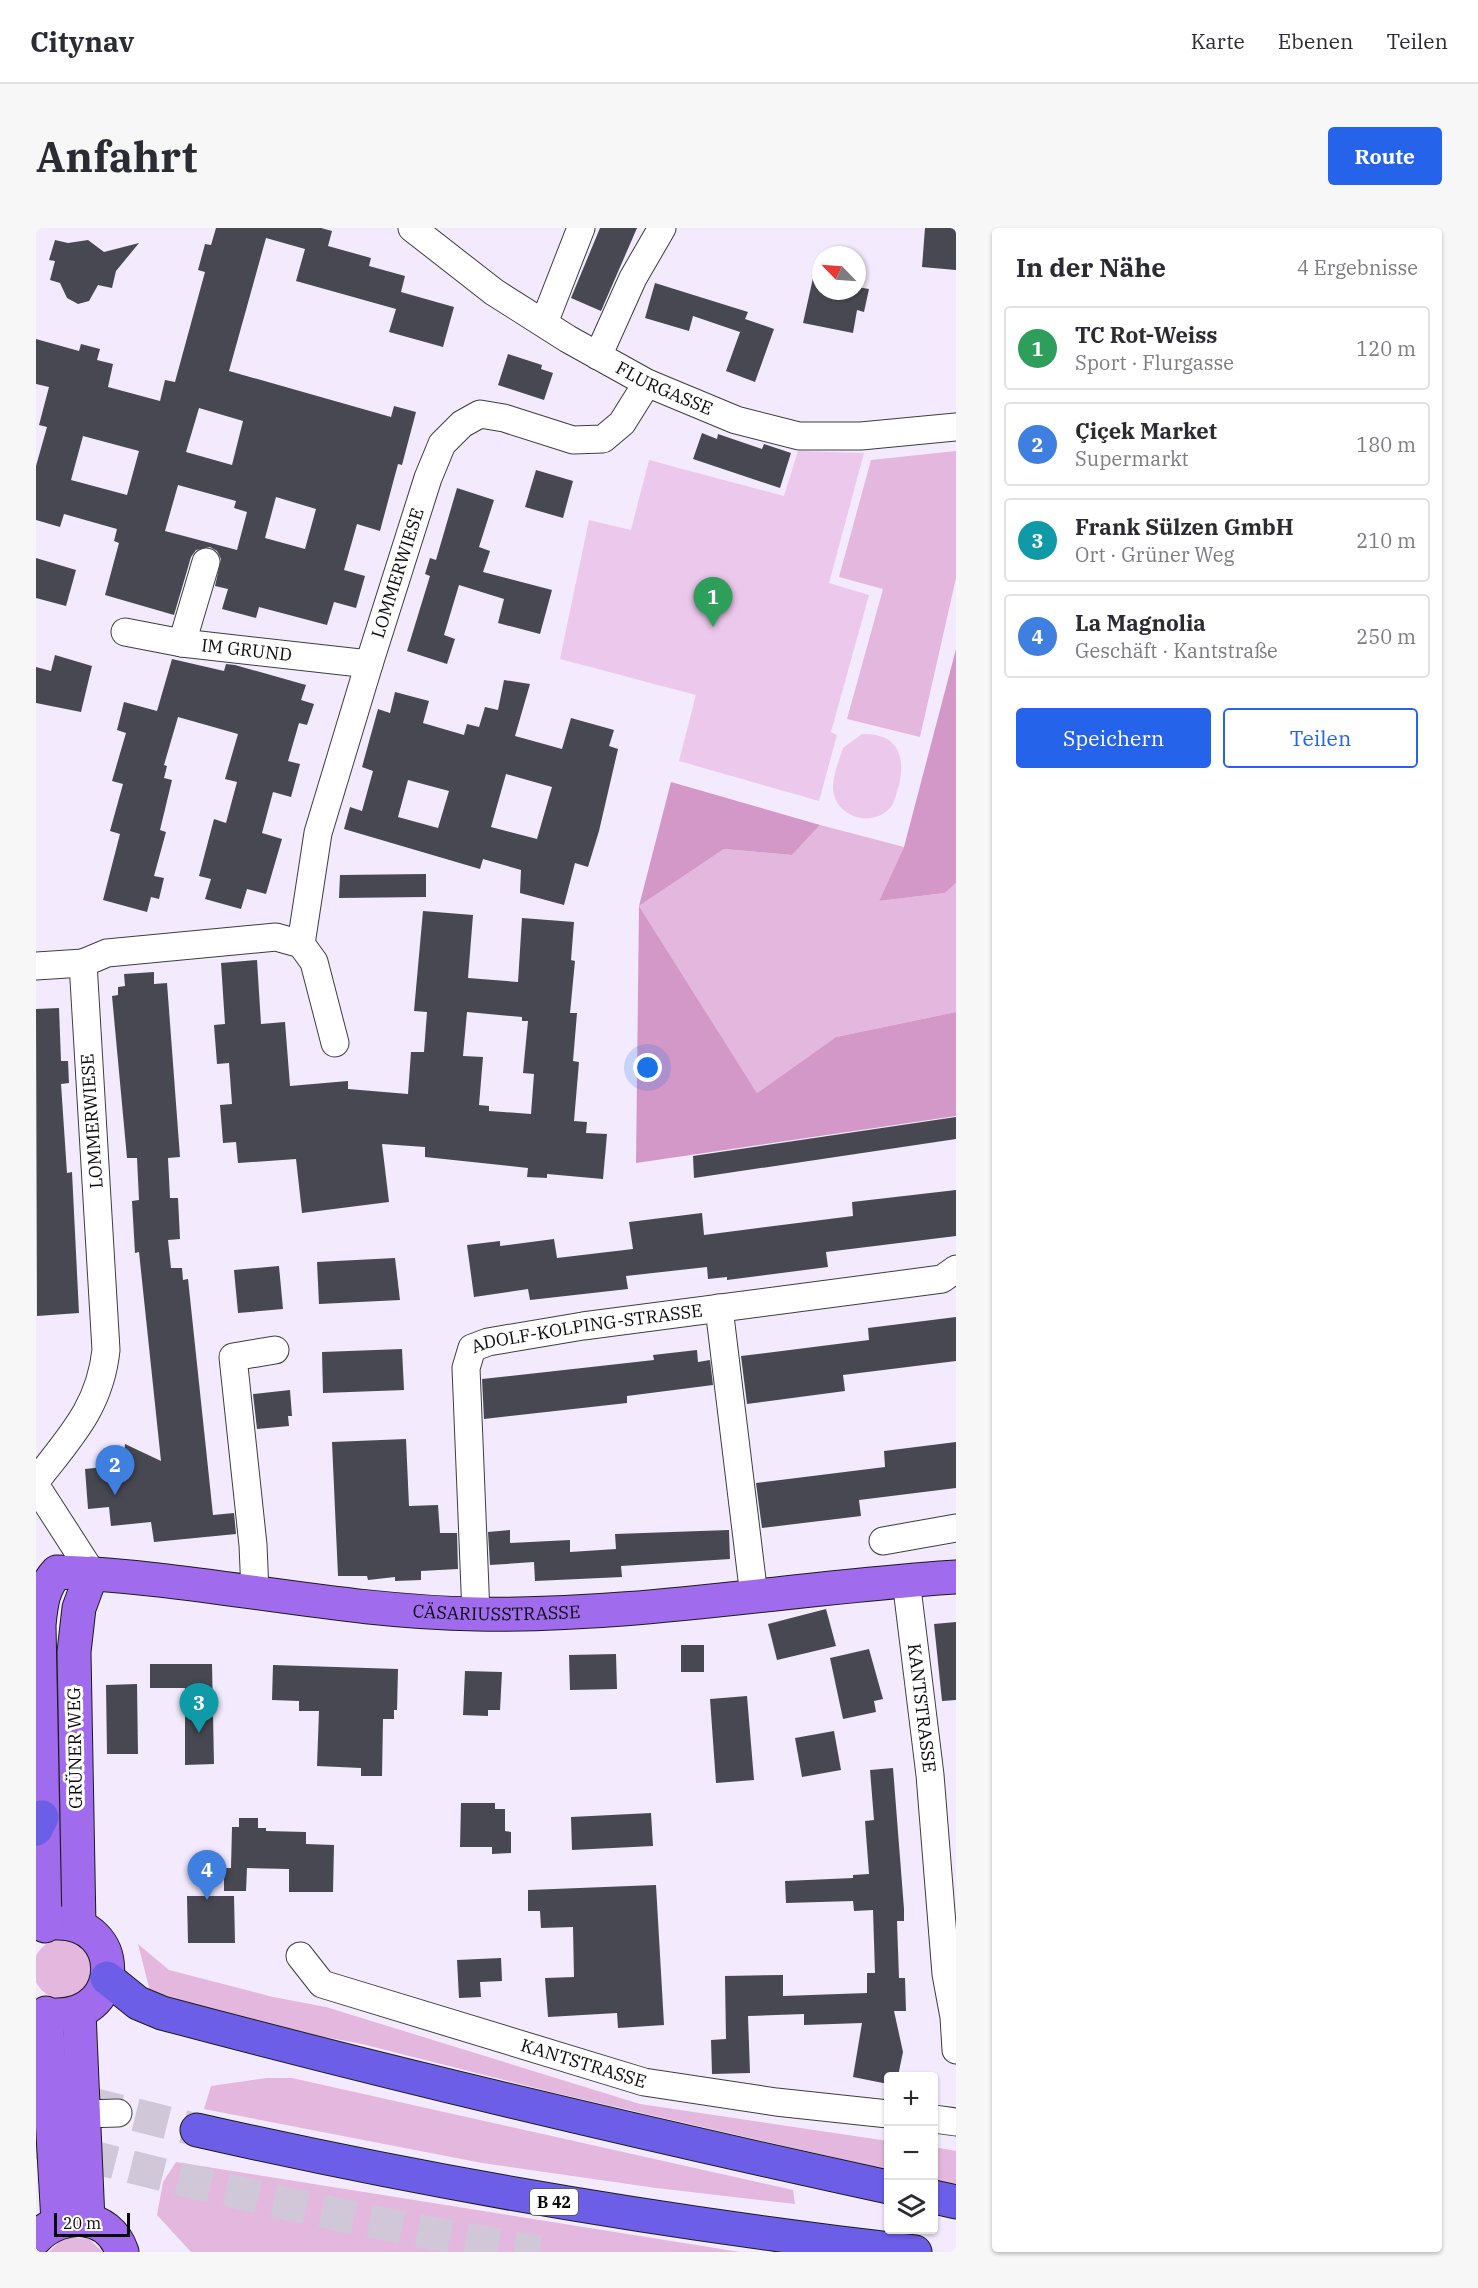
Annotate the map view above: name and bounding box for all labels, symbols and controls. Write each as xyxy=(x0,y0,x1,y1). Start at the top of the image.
text: Citynav xyxy=(30,23,134,60)
text: Karte xyxy=(1191,27,1245,55)
text: Ebenen xyxy=(1278,27,1353,55)
text: Teilen xyxy=(1386,27,1448,55)
button: Route xyxy=(1328,127,1442,185)
text: Anfahrt xyxy=(36,129,197,184)
north arrow xyxy=(812,246,866,300)
text: In der Nähe xyxy=(1016,250,1166,284)
text: 4 Ergebnisse xyxy=(1297,254,1418,281)
text: TC Rot-Weiss xyxy=(1075,320,1217,349)
text: 1 xyxy=(1032,335,1044,362)
text: 120 m xyxy=(1356,335,1416,362)
text: Sport · Flurgasse xyxy=(1075,349,1234,376)
street label: FLURGASSE xyxy=(612,356,716,420)
text: Çiçek Market xyxy=(1075,416,1217,445)
text: 2 xyxy=(1032,431,1044,458)
text: 180 m xyxy=(1356,431,1416,458)
text: Supermarkt xyxy=(1075,445,1189,472)
street label: LOMMERWIESE xyxy=(366,505,429,641)
text: Frank Sülzen GmbH xyxy=(1075,512,1294,541)
text: 3 xyxy=(1032,527,1044,554)
text: 210 m xyxy=(1356,527,1416,554)
text: Ort · Grüner Weg xyxy=(1075,541,1234,568)
pin: 1 xyxy=(694,578,732,627)
text: La Magnolia xyxy=(1075,608,1206,637)
text: 4 xyxy=(1032,623,1044,650)
text: 250 m xyxy=(1356,623,1416,650)
street label: IM GRUND xyxy=(200,633,293,666)
text: Geschäft · Kantstraße xyxy=(1075,637,1278,664)
button: Speichern xyxy=(1016,708,1211,768)
button: Teilen xyxy=(1223,708,1418,768)
street label: LOMMERWIESE xyxy=(75,1053,108,1189)
your location xyxy=(633,1053,662,1082)
street label: ADOLF-KOLPING-STRASSE xyxy=(468,1298,704,1358)
pin: 2 xyxy=(96,1446,134,1495)
street label: CÄSARIUSSTRASSE xyxy=(412,1599,581,1625)
street label: KANTSTRASSE xyxy=(903,1642,942,1774)
pin: 3 xyxy=(180,1684,218,1733)
street label: GRÜNER WEG xyxy=(62,1687,87,1809)
pin: 4 xyxy=(188,1850,226,1900)
street label: KANTSTRASSE xyxy=(518,2033,649,2093)
map controls xyxy=(884,2072,938,2234)
button: + xyxy=(884,2072,938,2126)
button: − xyxy=(884,2126,938,2180)
button: layers xyxy=(884,2180,938,2234)
road number: B 42 xyxy=(530,2189,578,2215)
scale bar xyxy=(54,2210,130,2238)
text: 20 m xyxy=(63,2213,101,2233)

